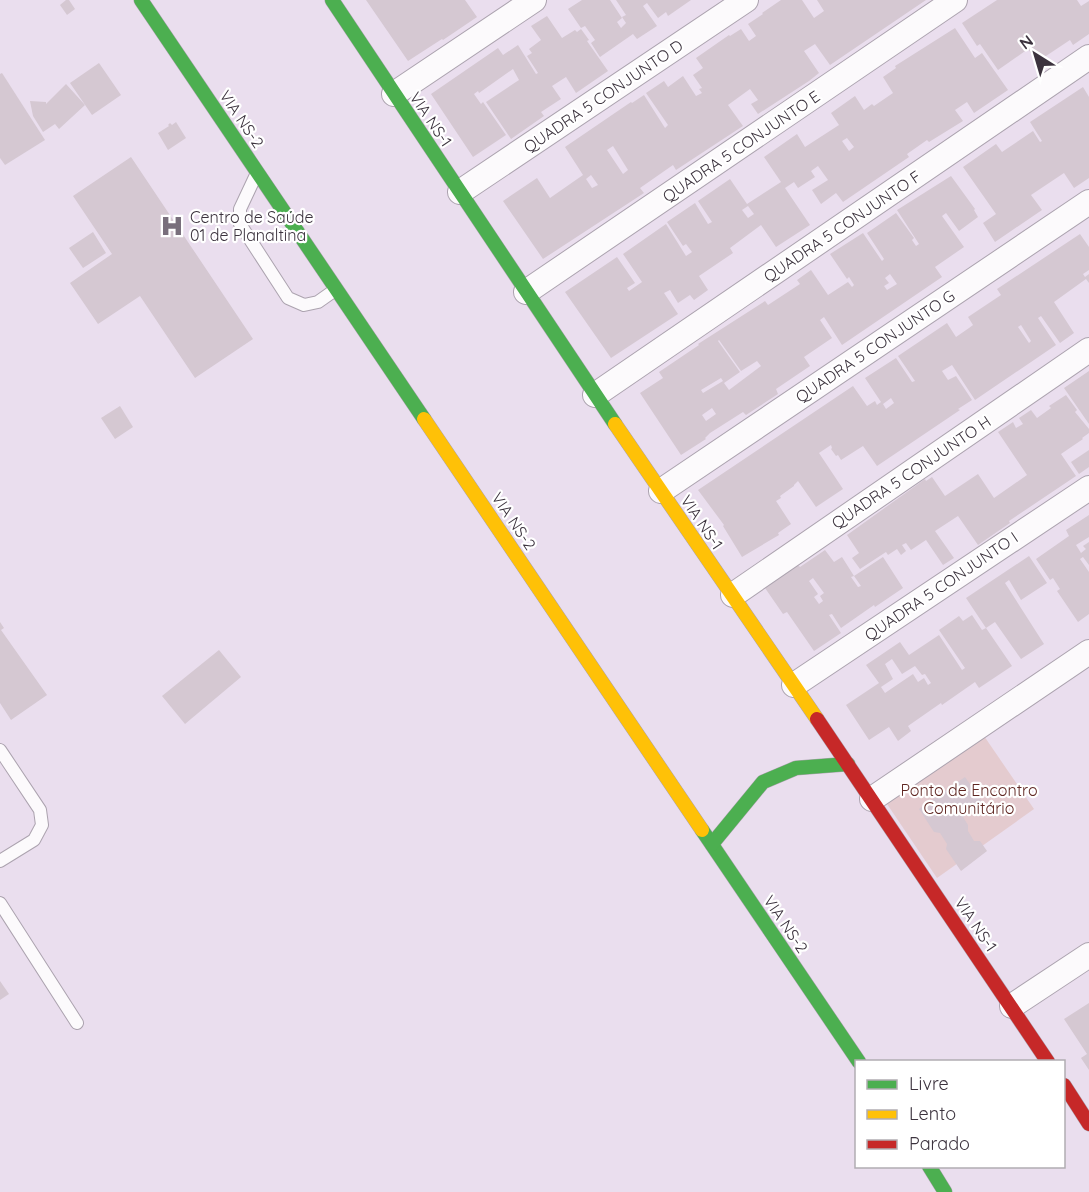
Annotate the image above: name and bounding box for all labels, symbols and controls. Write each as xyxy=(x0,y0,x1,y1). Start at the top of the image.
north arrow xyxy=(1005,24,1065,84)
text: N xyxy=(1015,30,1037,54)
street label: QUADRA 5 CONJUNTO D xyxy=(519,35,687,157)
street label: VIA NS-2 xyxy=(216,86,269,152)
street label: QUADRA 5 CONJUNTO E xyxy=(658,86,824,206)
street label: VIA NS-1 xyxy=(406,88,456,150)
street label: QUADRA 5 CONJUNTO F xyxy=(759,166,925,286)
place label: Centro de Saúde 01 de Planaltina xyxy=(190,207,313,245)
hospital icon: Centro de Saúde 01 de Planaltina xyxy=(159,213,185,239)
street label: QUADRA 5 CONJUNTO G xyxy=(792,285,958,407)
street label: QUADRA 5 CONJUNTO H xyxy=(827,411,995,533)
street label: VIA NS-2 xyxy=(488,488,541,554)
street label: VIA NS-1 xyxy=(677,491,727,553)
street label: QUADRA 5 CONJUNTO I xyxy=(861,527,1021,645)
park label: Ponto de Encontro Comunitário xyxy=(900,780,1038,818)
street label: VIA NS-2 xyxy=(760,891,813,957)
street label: VIA NS-1 xyxy=(951,893,1001,955)
legend xyxy=(855,1060,1065,1168)
text: Livre xyxy=(909,1072,949,1095)
text: Lento xyxy=(909,1102,956,1125)
text: Parado xyxy=(909,1132,970,1155)

